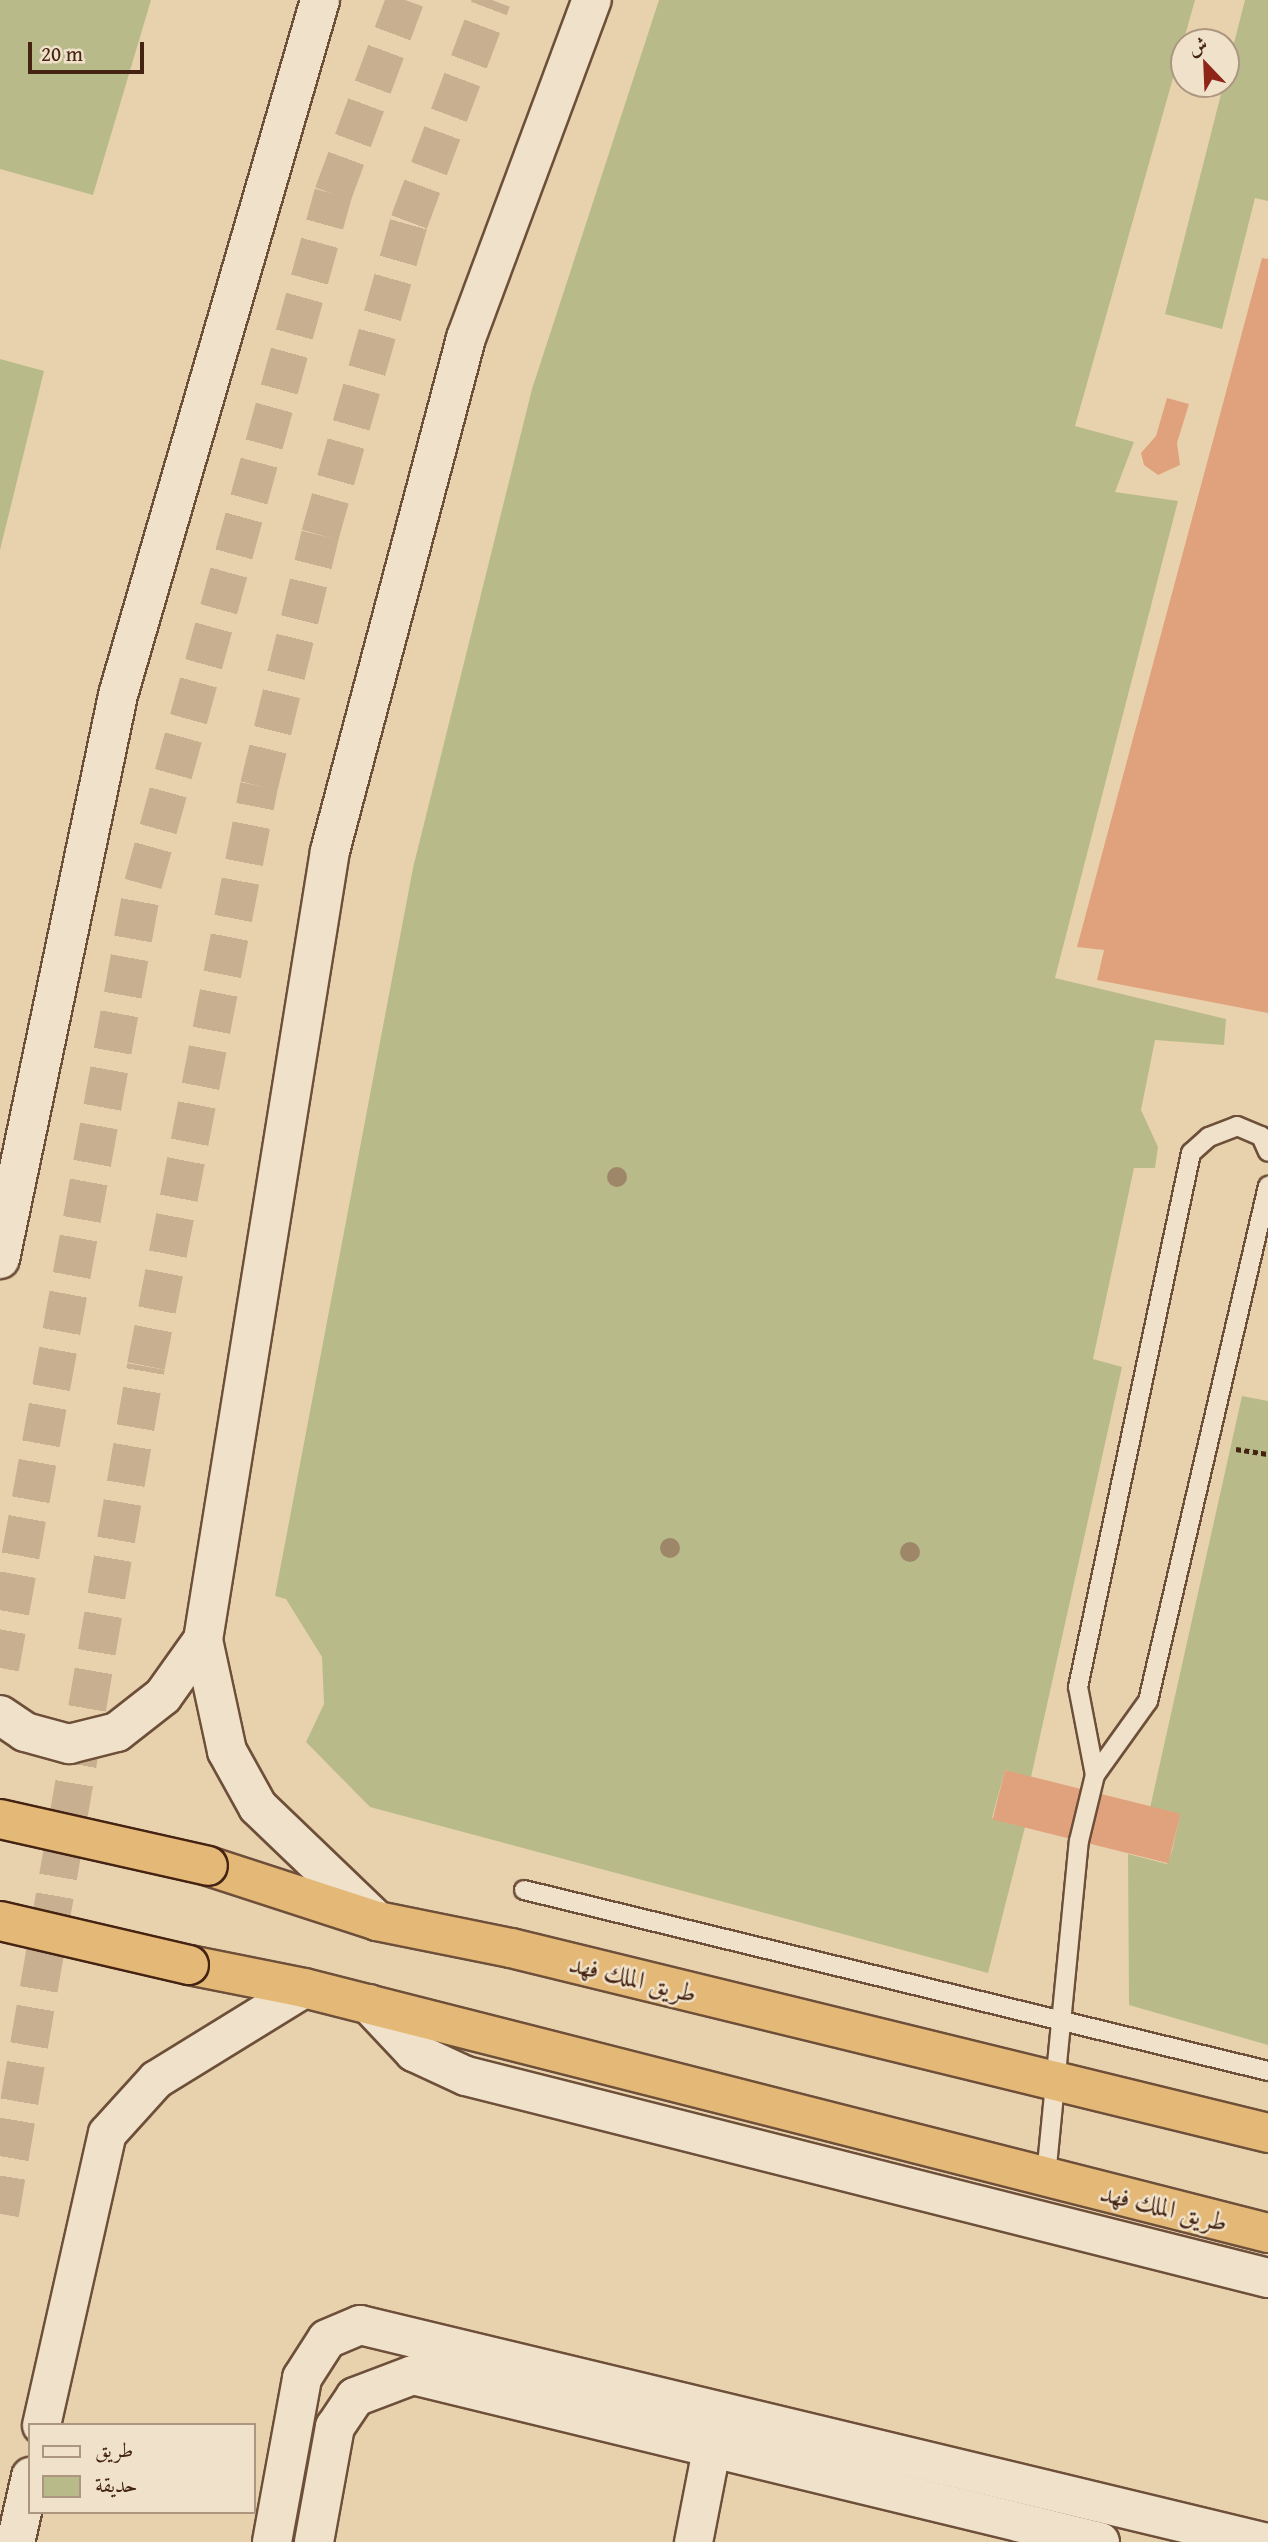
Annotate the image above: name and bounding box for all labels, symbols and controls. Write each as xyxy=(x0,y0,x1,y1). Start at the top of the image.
scale bar xyxy=(32,28,147,72)
north arrow xyxy=(1170,28,1240,98)
text: ش xyxy=(1183,29,1212,62)
text: 20 m xyxy=(41,38,83,69)
street label: طريق الملك فهد xyxy=(566,1947,700,2009)
street label: طريق الملك فهد xyxy=(1097,2176,1231,2238)
legend xyxy=(28,2423,256,2514)
text: طريق xyxy=(95,2434,133,2465)
text: حديقة xyxy=(95,2469,138,2500)

